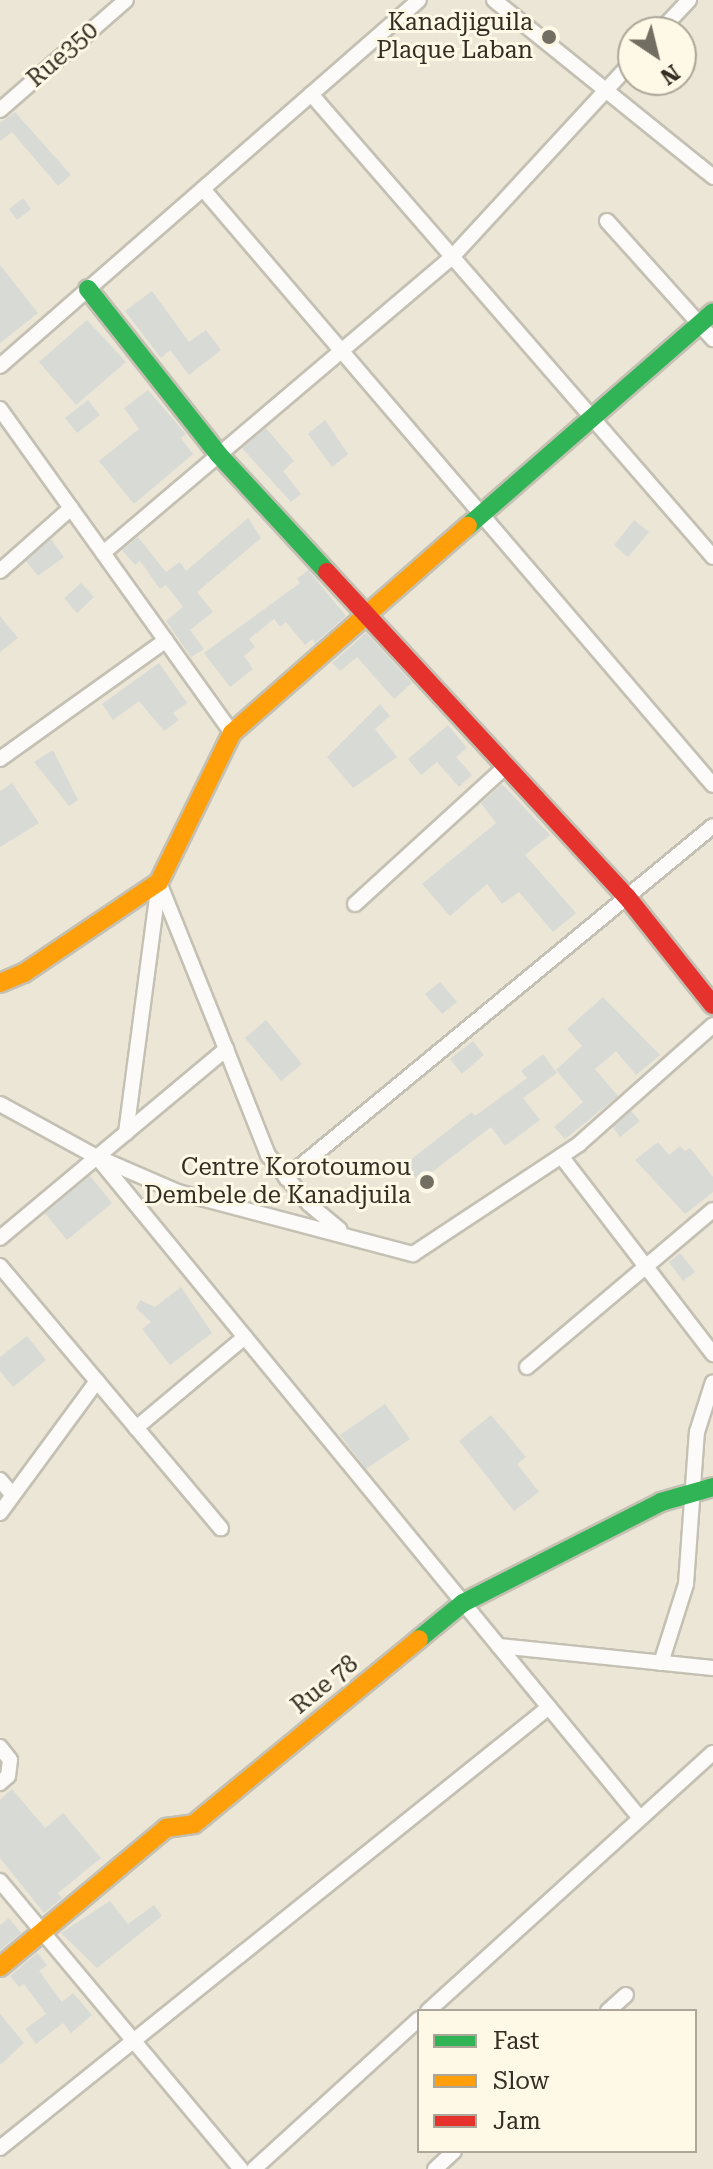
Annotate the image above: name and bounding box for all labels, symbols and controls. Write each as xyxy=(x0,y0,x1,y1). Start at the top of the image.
place label: Kanadjiguila Plaque Laban xyxy=(376,9,533,65)
street label: Rue350 xyxy=(22,16,104,94)
north arrow xyxy=(617,16,697,96)
marker: Kanadjiguila Plaque Laban xyxy=(540,28,558,46)
text: N xyxy=(656,59,684,90)
place label: Centre Korotoumou Dembele de Kanadjuila xyxy=(144,1154,411,1210)
marker: Centre Korotoumou Dembele de Kanadjuila xyxy=(418,1173,436,1191)
street label: Rue 78 xyxy=(286,1649,364,1721)
legend xyxy=(417,2009,697,2153)
text: Fast xyxy=(493,2027,540,2055)
text: Slow xyxy=(493,2067,549,2095)
text: Jam xyxy=(493,2107,541,2135)

